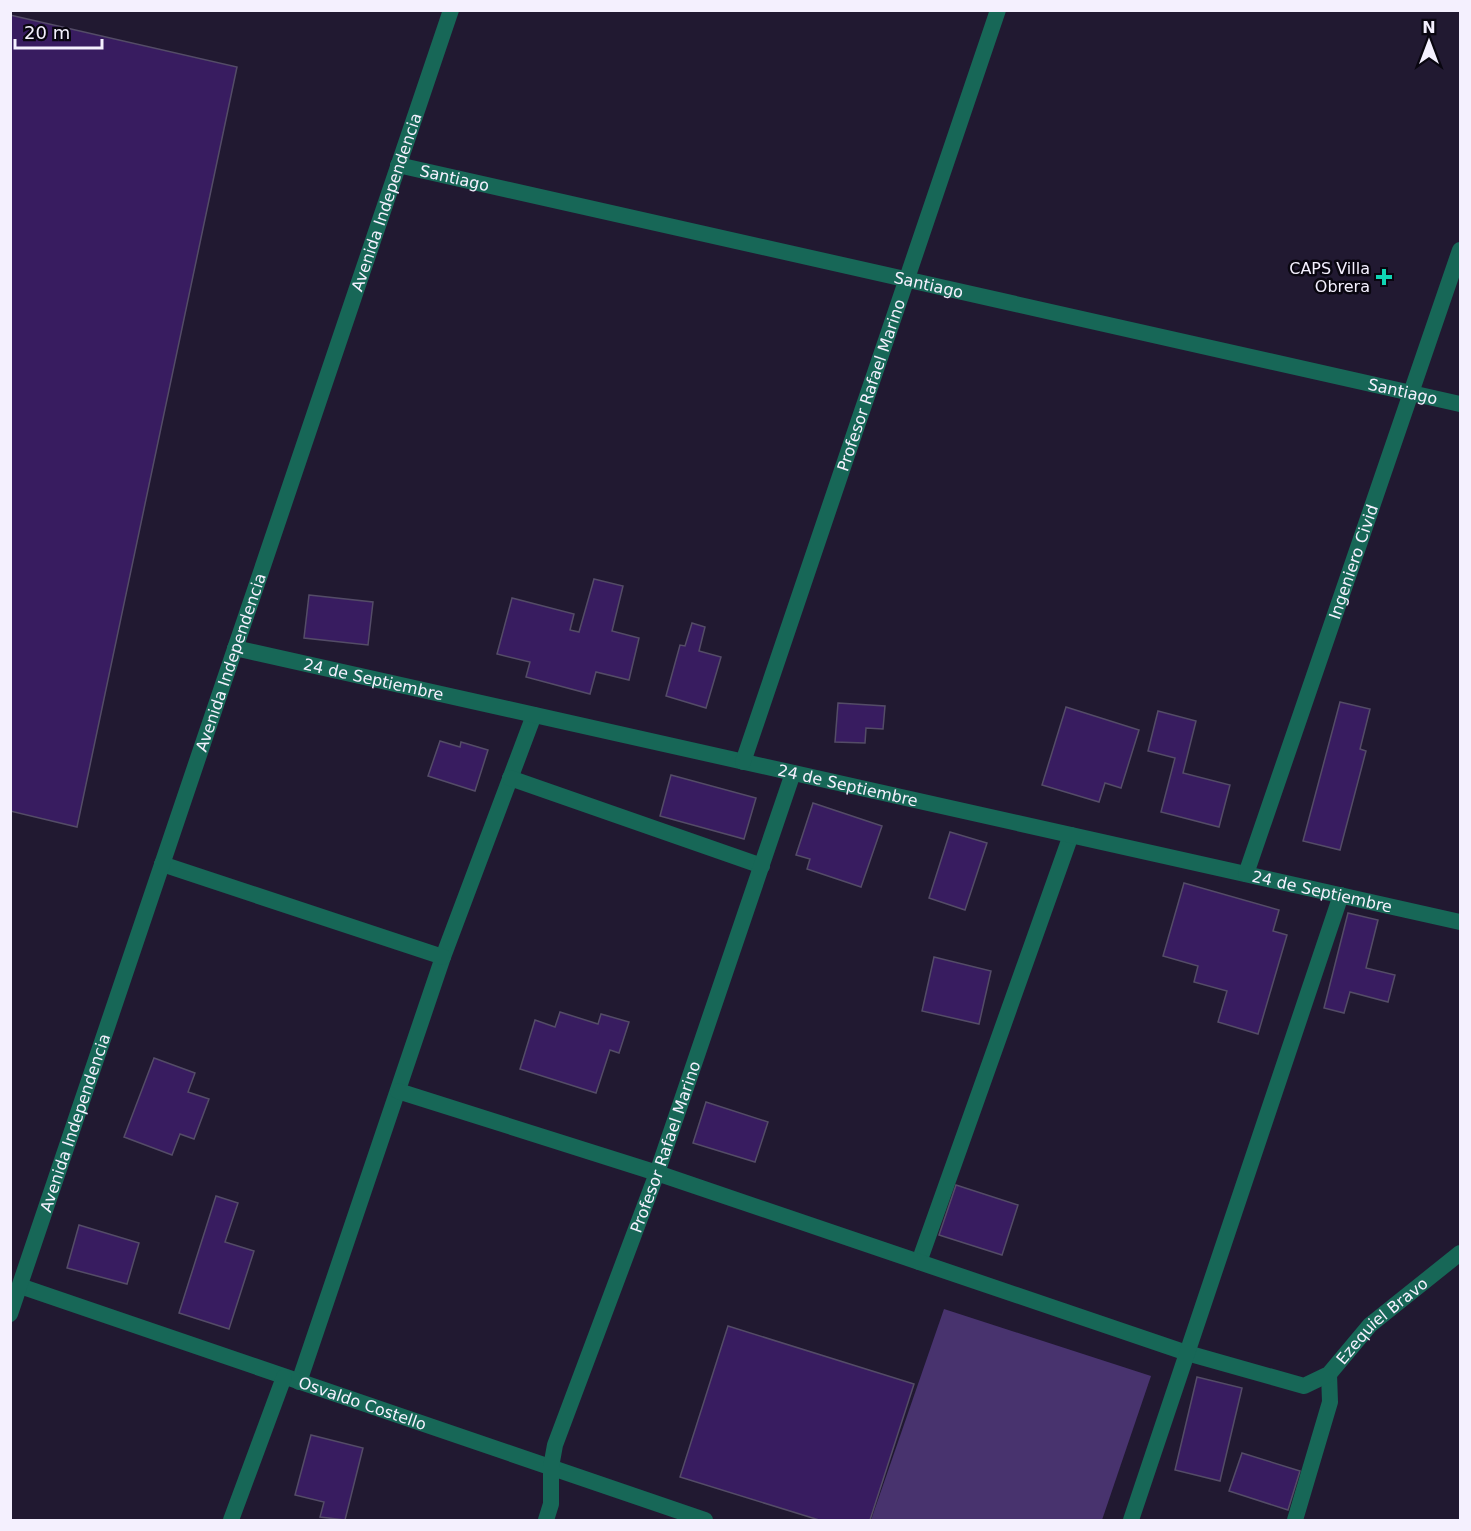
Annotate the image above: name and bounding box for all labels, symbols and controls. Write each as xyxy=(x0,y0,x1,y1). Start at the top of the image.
scale bar xyxy=(15,12,102,50)
north arrow xyxy=(1399,12,1459,72)
text: N xyxy=(1422,18,1436,37)
text: 20 m xyxy=(24,22,70,43)
street label: Avenida Independencia xyxy=(347,110,425,294)
street label: Santiago xyxy=(418,161,491,195)
place label: CAPS Villa Obrera xyxy=(1289,259,1370,296)
street label: Santiago xyxy=(892,267,965,301)
marker: CAPS Villa Obrera xyxy=(1375,268,1393,286)
street label: Profesor Rafael Marino xyxy=(833,296,909,474)
street label: Santiago xyxy=(1366,374,1439,408)
street label: Ingeniero Civid xyxy=(1325,502,1382,622)
street label: Avenida Independencia xyxy=(191,571,269,754)
street label: 24 de Septiembre xyxy=(302,654,445,704)
street label: 24 de Septiembre xyxy=(776,760,920,810)
street label: 24 de Septiembre xyxy=(1250,866,1394,916)
street label: Avenida Independencia xyxy=(36,1031,114,1214)
street label: Profesor Rafael Marino xyxy=(626,1058,704,1235)
street label: Ezequiel Bravo xyxy=(1332,1273,1431,1368)
street label: Osvaldo Costello xyxy=(296,1372,429,1434)

